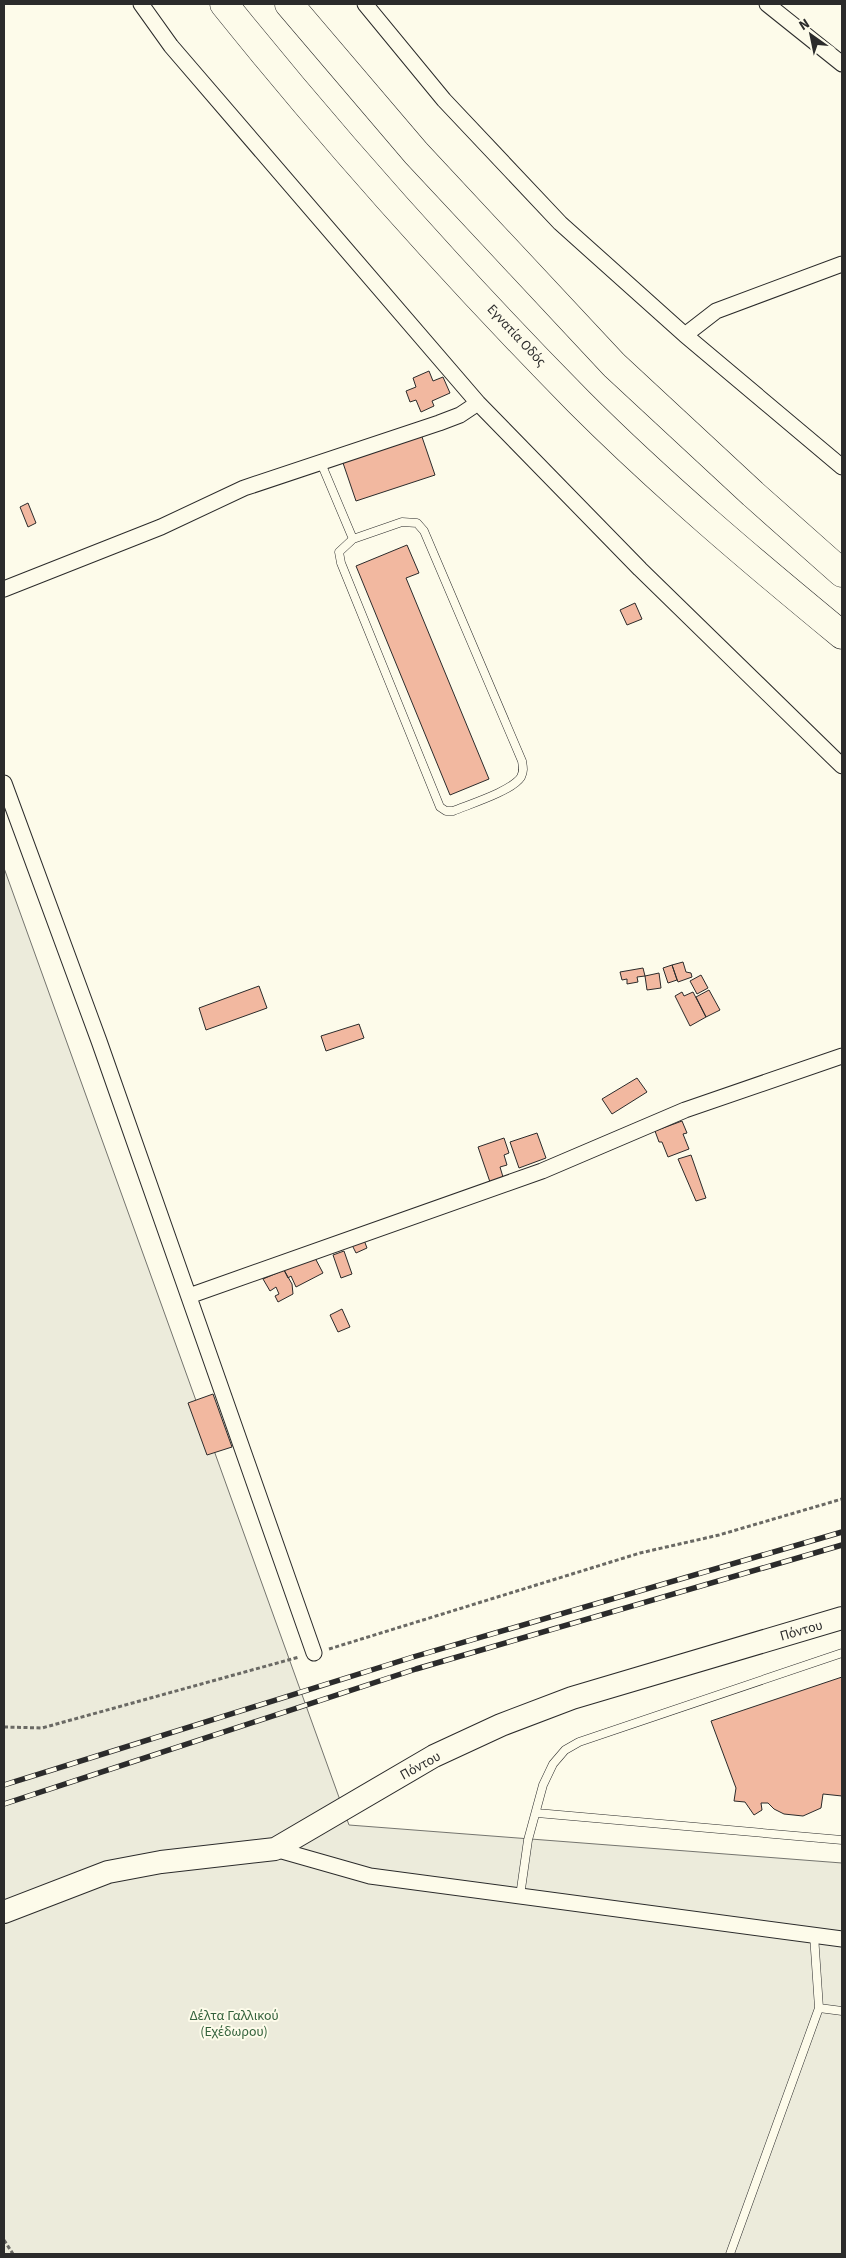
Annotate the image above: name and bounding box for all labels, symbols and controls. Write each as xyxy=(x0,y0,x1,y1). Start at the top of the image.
north arrow xyxy=(786,10,836,60)
text: N xyxy=(795,14,814,36)
street label: Εγνατία Οδός xyxy=(482,300,550,371)
street label: Πόντου xyxy=(778,1615,825,1647)
street label: Πόντου xyxy=(397,1747,444,1785)
park label: Δέλτα Γαλλικού (Εχέδωρου) xyxy=(189,2006,279,2042)

